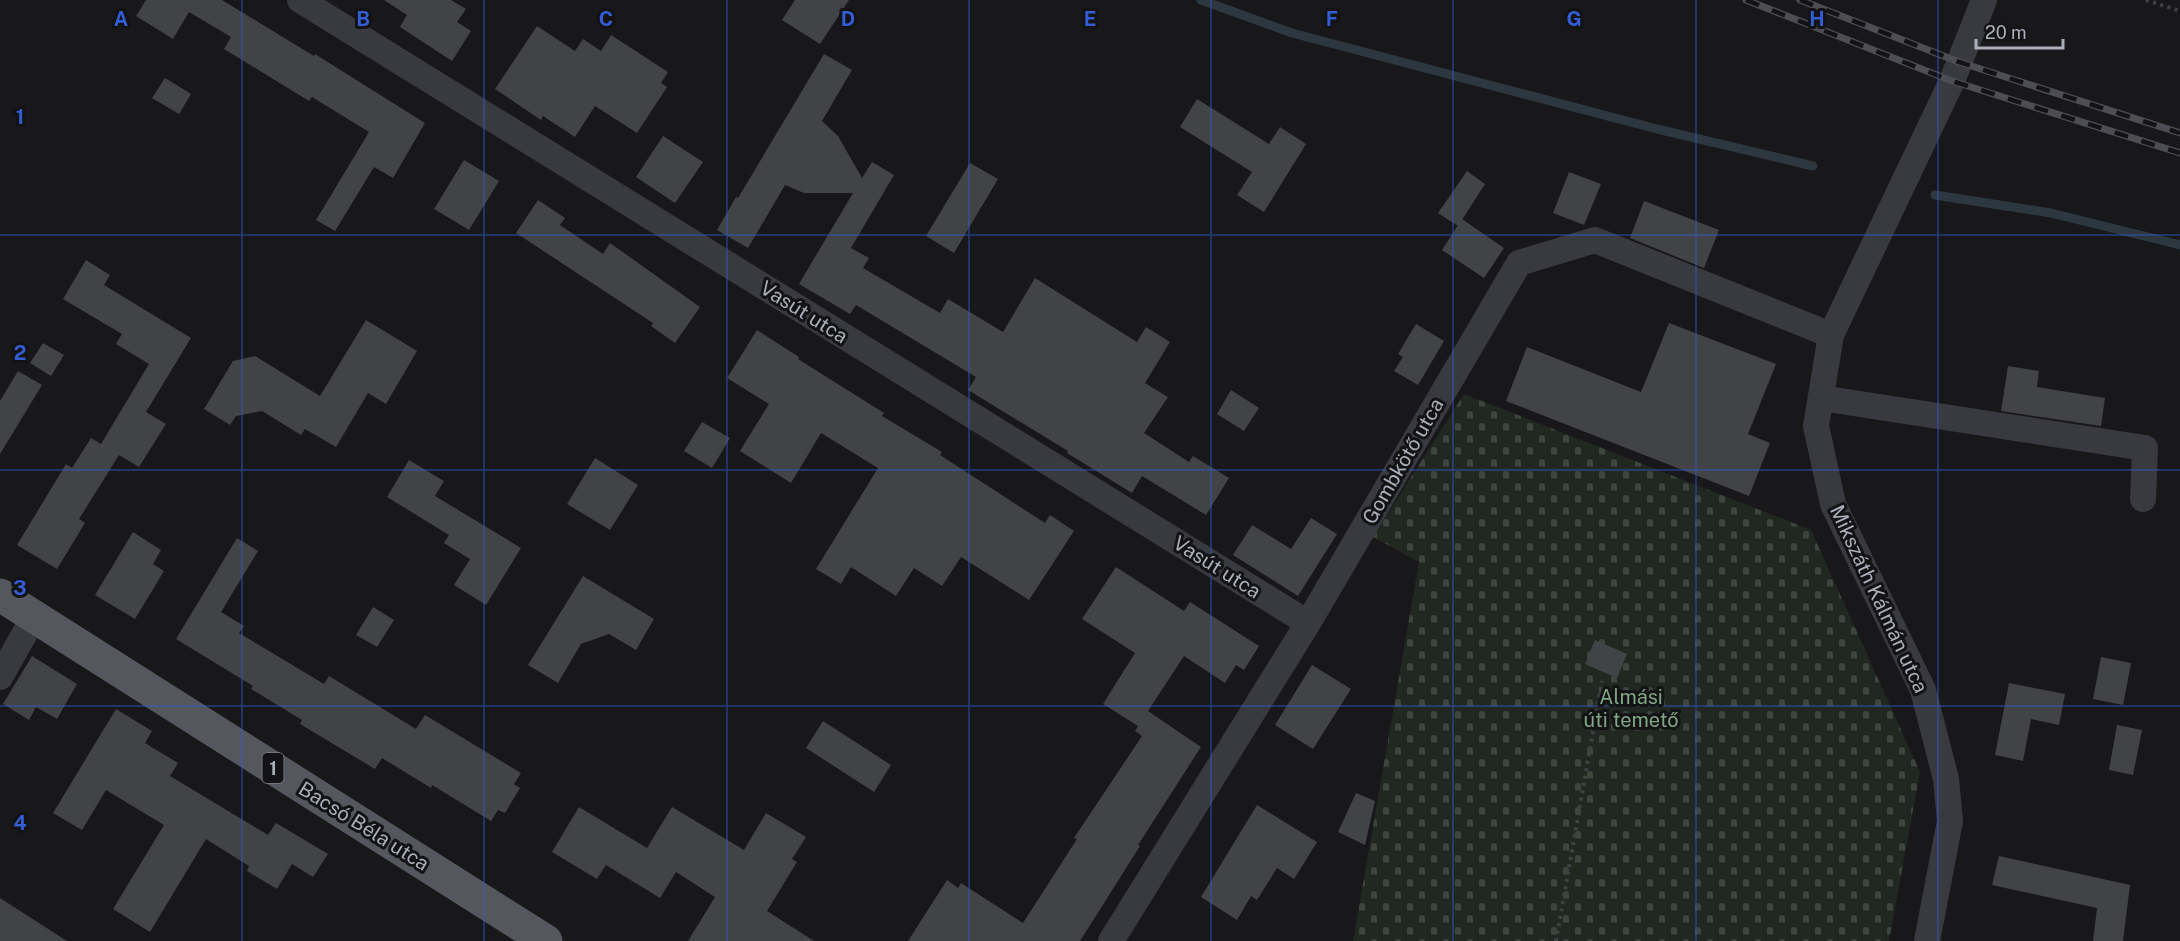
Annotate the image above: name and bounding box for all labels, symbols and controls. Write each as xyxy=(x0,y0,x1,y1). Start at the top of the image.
text: A xyxy=(114,7,128,31)
text: B xyxy=(356,7,370,31)
text: C xyxy=(599,7,613,31)
text: D xyxy=(841,7,855,31)
text: E xyxy=(1084,7,1096,31)
text: F xyxy=(1326,7,1338,31)
text: G xyxy=(1566,7,1582,31)
text: H xyxy=(1809,7,1825,31)
scale bar xyxy=(1976,12,2063,50)
text: 20 m xyxy=(1985,22,2027,43)
text: 1 xyxy=(16,105,24,129)
street label: Vasút utca xyxy=(756,276,852,348)
text: 2 xyxy=(14,341,26,365)
street label: Gombkötő utca xyxy=(1357,394,1449,528)
street label: Mikszáth Kálmán utca xyxy=(1825,501,1933,697)
street label: Vasút utca xyxy=(1169,531,1265,603)
text: 3 xyxy=(13,576,27,600)
park label: Almási úti temető xyxy=(1583,685,1679,732)
road number: 1 xyxy=(262,753,284,783)
street label: Bacsó Béla utca xyxy=(294,776,434,876)
text: 4 xyxy=(13,811,27,835)

